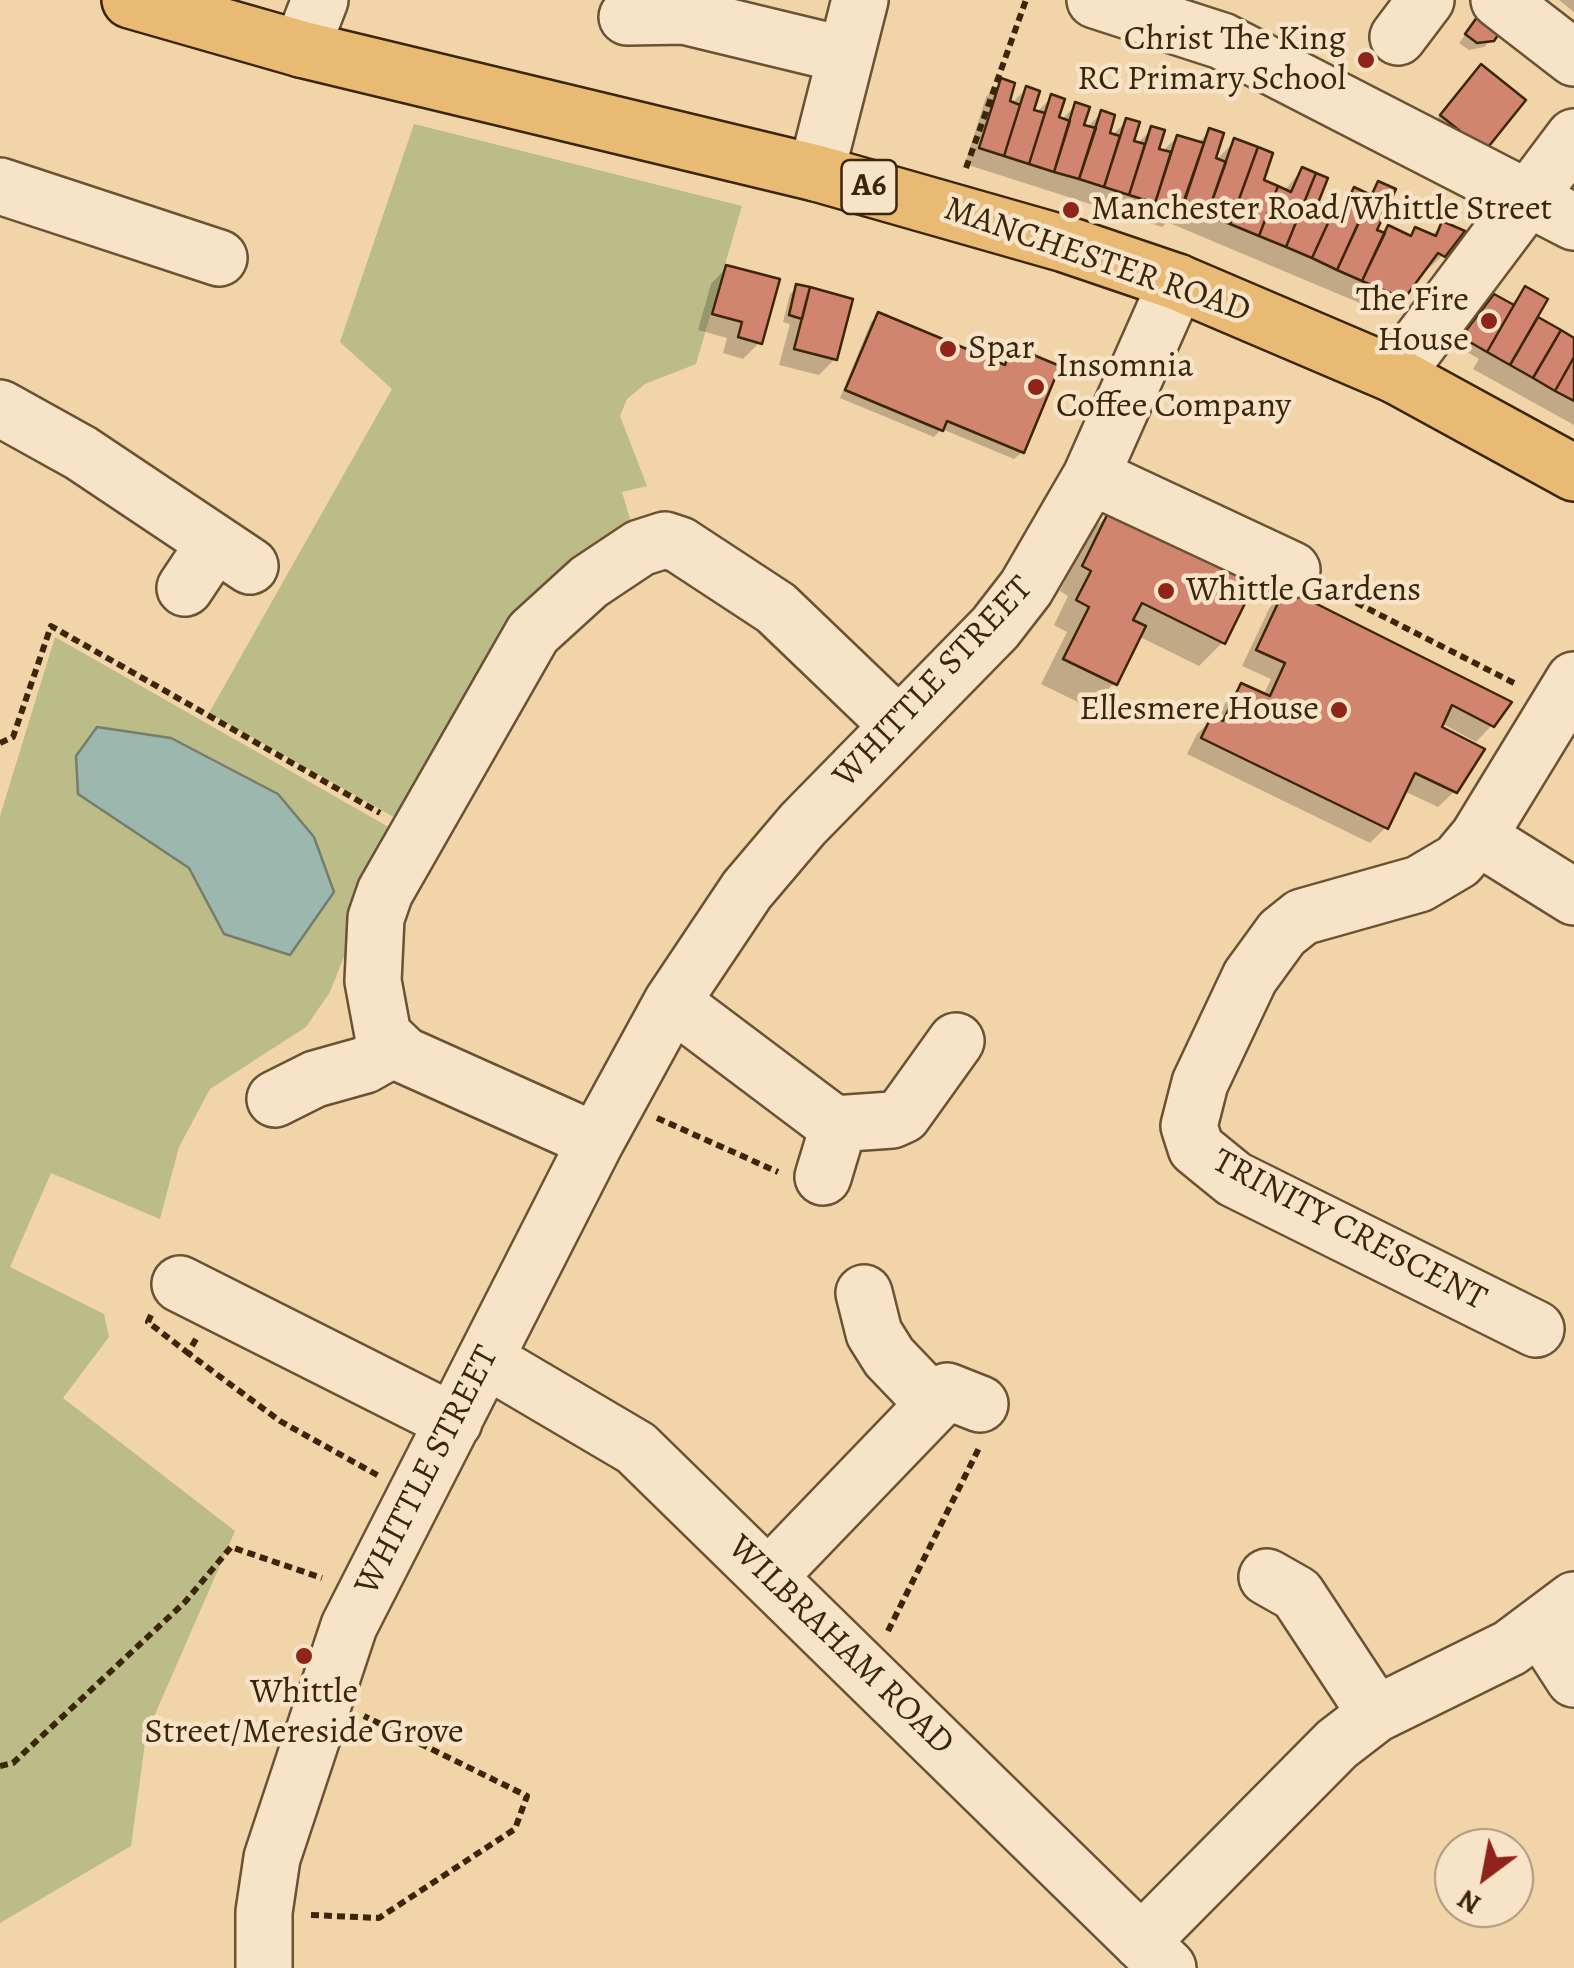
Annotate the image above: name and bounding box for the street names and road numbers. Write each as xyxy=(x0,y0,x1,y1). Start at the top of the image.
road number: A6 xyxy=(842,160,896,214)
street label: MANCHESTER ROAD xyxy=(938,189,1256,333)
street label: WHITTLE STREET xyxy=(825,569,1043,797)
street label: TRINITY CRESCENT xyxy=(1205,1141,1493,1321)
street label: WHITTLE STREET xyxy=(347,1340,509,1602)
street label: WILBRAHAM ROAD xyxy=(718,1527,962,1765)

